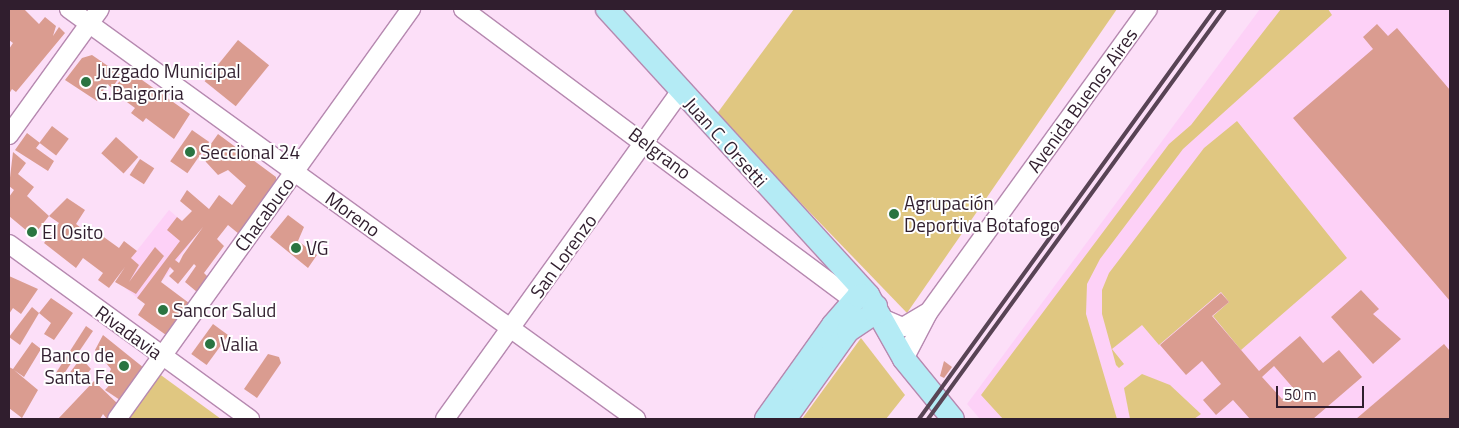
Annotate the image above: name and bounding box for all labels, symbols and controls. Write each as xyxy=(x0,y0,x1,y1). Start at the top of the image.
street label: Avenida Buenos Aires xyxy=(1022,23,1142,177)
place label: Juzgado Municipal G.Baigorria xyxy=(96,60,241,104)
marker: Juzgado Municipal G.Baigorria xyxy=(80,76,92,88)
street label: Juan C. Orsetti xyxy=(680,92,772,192)
street label: Belgrano xyxy=(624,122,696,184)
place label: Seccional 24 xyxy=(200,141,300,163)
marker: Seccional 24 xyxy=(184,146,196,158)
street label: Chacabuco xyxy=(229,172,299,256)
street label: Moreno xyxy=(321,187,385,241)
place label: Agrupación Deportiva Botafogo xyxy=(904,192,1060,236)
marker: Agrupación Deportiva Botafogo xyxy=(888,208,900,220)
street label: San Lorenzo xyxy=(525,210,601,302)
place label: El Osito xyxy=(42,221,103,243)
marker: El Osito xyxy=(26,226,38,238)
place label: VG xyxy=(306,237,329,259)
marker: VG xyxy=(290,242,302,254)
place label: Sancor Salud xyxy=(173,299,276,321)
street label: Rivadavia xyxy=(91,300,167,364)
marker: Sancor Salud xyxy=(157,304,169,316)
place label: Valia xyxy=(220,333,258,355)
marker: Valia xyxy=(204,338,216,350)
place label: Banco de Santa Fe xyxy=(41,344,114,388)
marker: Banco de Santa Fe xyxy=(118,360,130,372)
scale bar xyxy=(1279,376,1366,408)
text: 50 m xyxy=(1284,383,1317,406)

